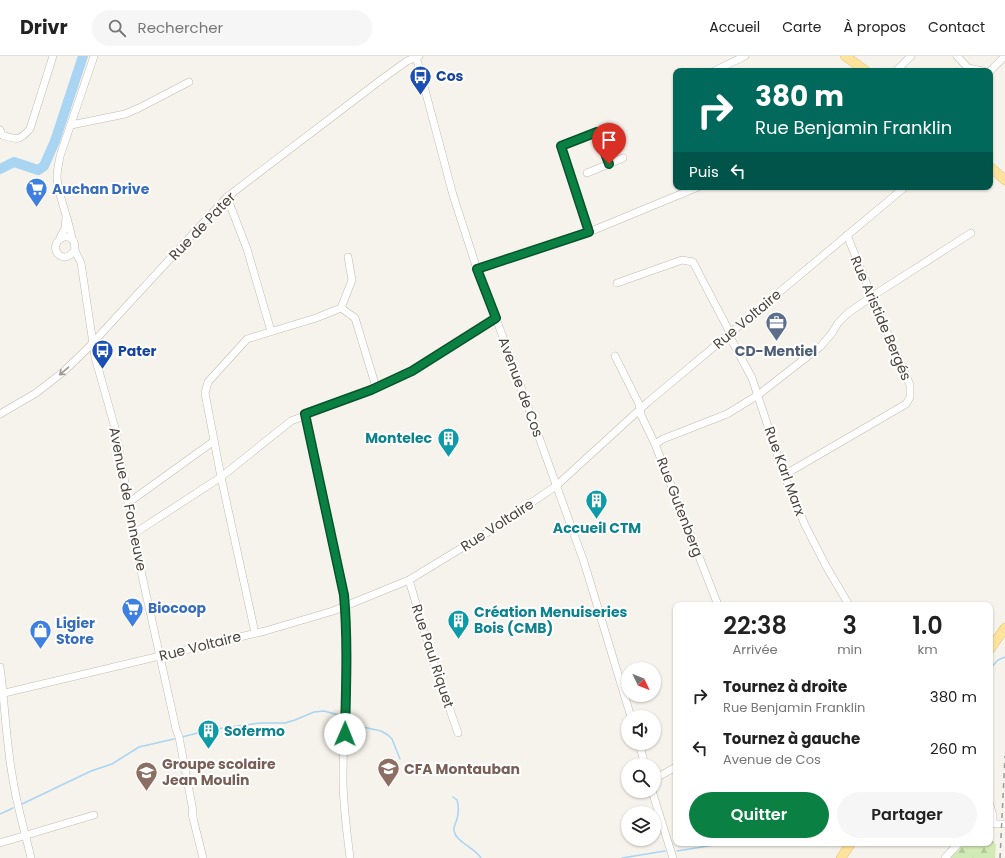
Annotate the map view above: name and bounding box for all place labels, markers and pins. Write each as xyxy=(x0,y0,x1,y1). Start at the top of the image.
bus stop icon: Cos xyxy=(408,63,434,96)
place label: Cos xyxy=(436,66,464,86)
pin xyxy=(592,123,626,164)
supermarket icon: Auchan Drive xyxy=(23,176,49,209)
place label: Auchan Drive xyxy=(52,179,150,199)
office icon: CD-Mentiel xyxy=(763,310,789,343)
bus stop icon: Pater xyxy=(90,338,116,371)
place label: Pater xyxy=(118,341,157,361)
place label: CD-Mentiel xyxy=(735,341,817,361)
building icon: Montelec xyxy=(435,425,461,458)
place label: Montelec xyxy=(365,428,433,448)
building icon: Accueil CTM xyxy=(584,487,610,520)
place label: Accueil CTM xyxy=(553,518,641,538)
supermarket icon: Biocoop xyxy=(119,595,145,628)
place label: Biocoop xyxy=(148,598,207,618)
place label: Création Menuiseries Bois (CMB) xyxy=(474,602,628,638)
building icon: Création Menuiseries Bois (CMB) xyxy=(446,607,472,640)
place label: Ligier Store xyxy=(56,613,95,649)
shop icon: Ligier Store xyxy=(28,618,54,651)
building icon: Sofermo xyxy=(196,718,222,751)
place label: Sofermo xyxy=(224,721,285,741)
place label: Groupe scolaire Jean Moulin xyxy=(162,754,276,790)
school or university icon: CFA Montauban xyxy=(375,756,401,789)
school or university icon: Groupe scolaire Jean Moulin xyxy=(133,759,159,792)
place label: CFA Montauban xyxy=(404,759,520,779)

